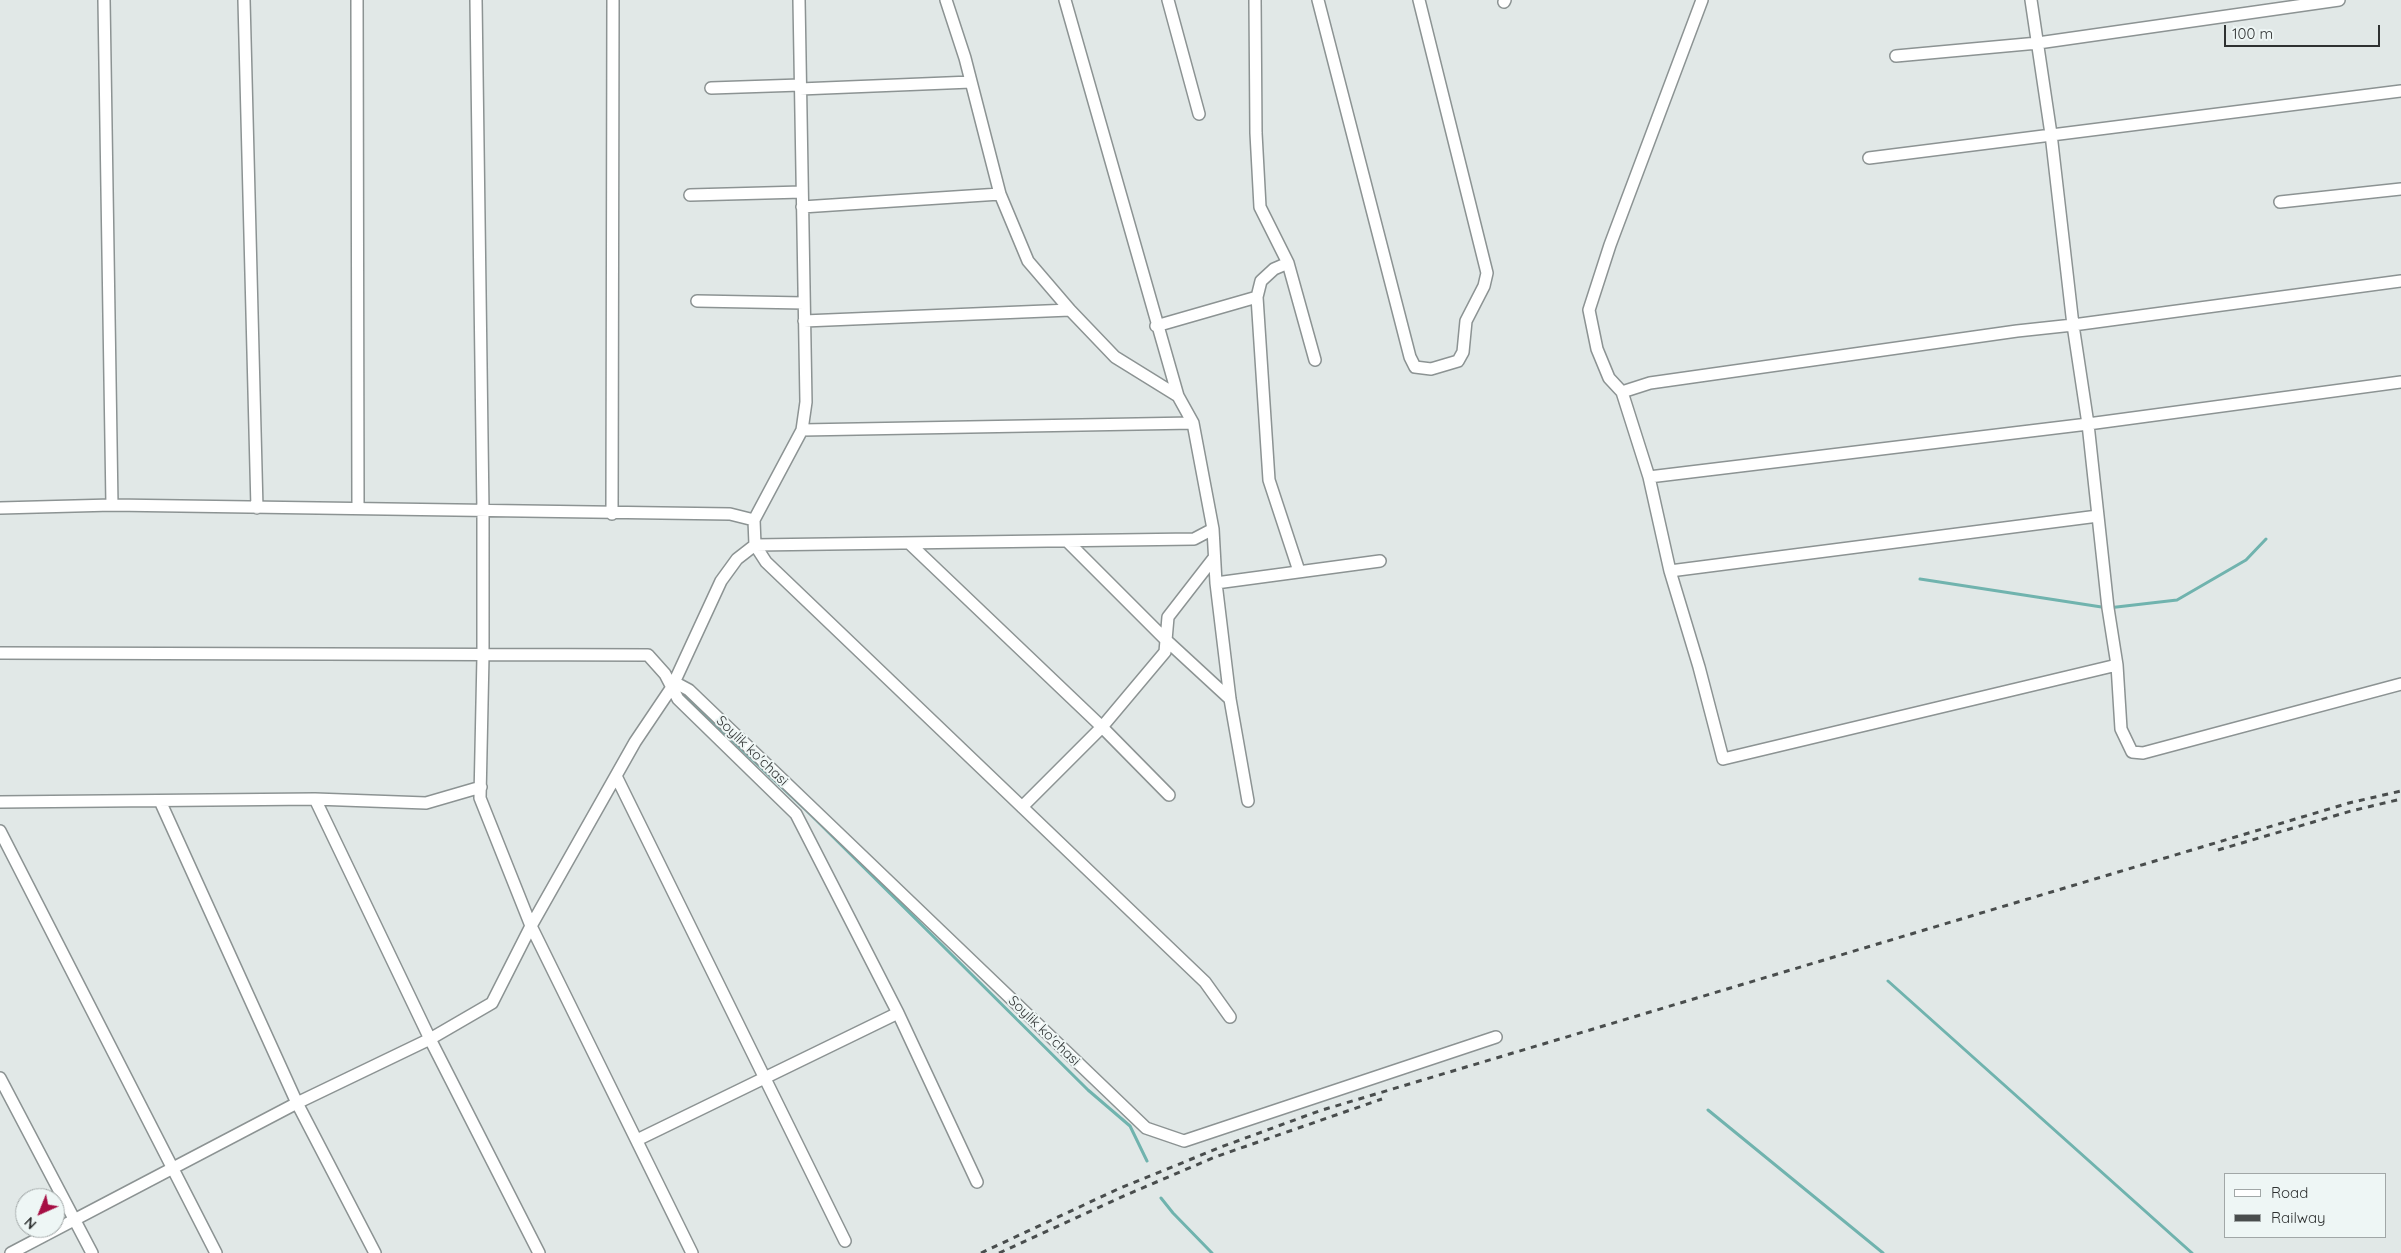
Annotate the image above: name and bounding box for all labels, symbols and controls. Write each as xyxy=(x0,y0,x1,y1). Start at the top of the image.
scale bar xyxy=(2226,15,2382,47)
text: 100 m xyxy=(2232,24,2273,43)
street label: Soylik ko'chasi xyxy=(713,713,791,789)
street label: Soylik ko'chasi xyxy=(1005,993,1083,1069)
legend xyxy=(2224,1173,2386,1238)
text: Road xyxy=(2271,1183,2308,1202)
north arrow xyxy=(15,1188,65,1238)
text: Railway xyxy=(2271,1208,2326,1227)
text: N xyxy=(20,1213,40,1233)

